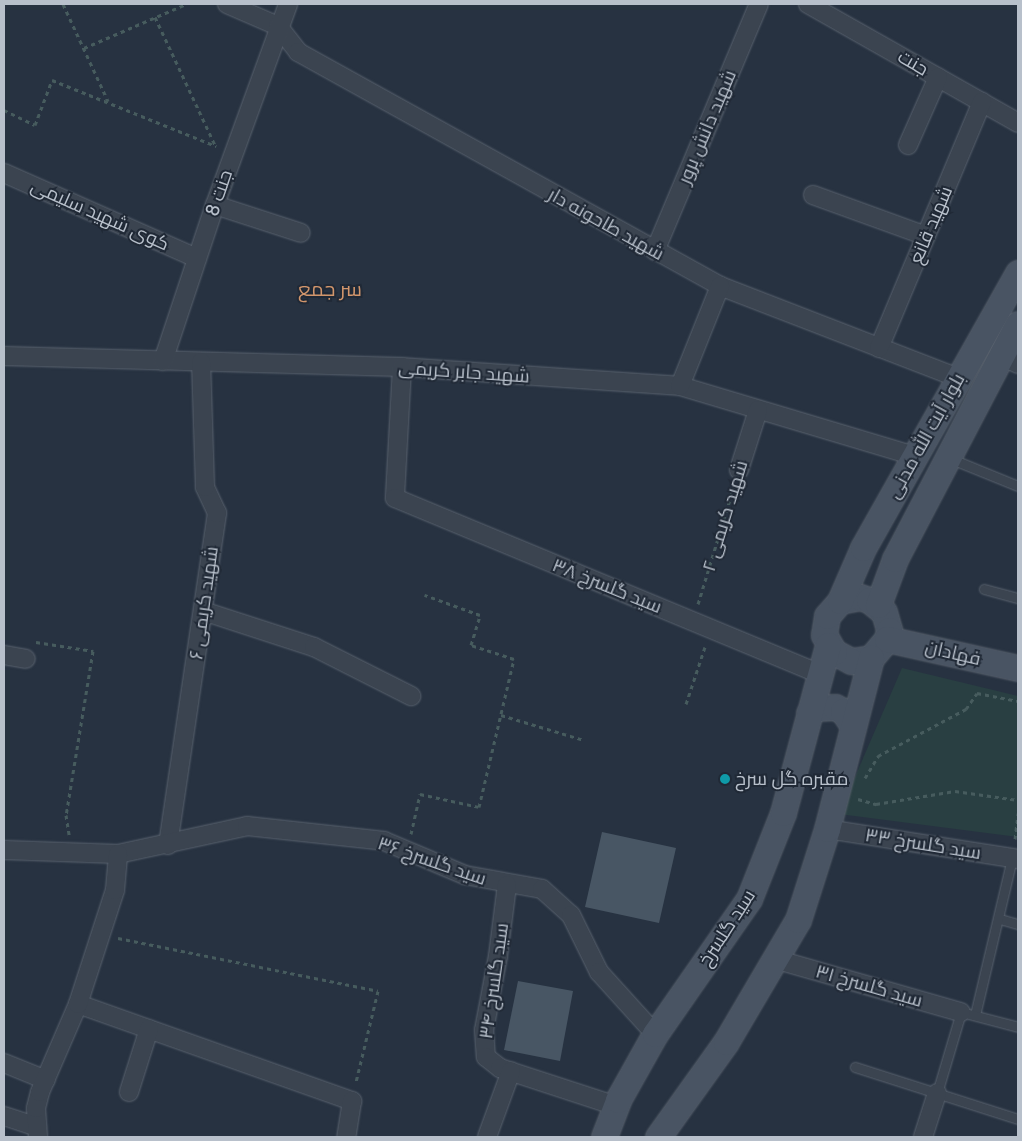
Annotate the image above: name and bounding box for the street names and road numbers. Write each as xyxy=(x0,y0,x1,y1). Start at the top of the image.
street label: جنت xyxy=(894,45,932,81)
street label: شهید دانش پرور xyxy=(673,67,741,187)
street label: جنت 8 xyxy=(200,167,238,219)
street label: کوی شهید سلیمی xyxy=(27,174,173,256)
street label: شهيد طاحونه دار xyxy=(544,183,668,265)
street label: شهید قانع xyxy=(904,183,958,267)
street label: شهید جابر کریمی xyxy=(397,356,531,388)
street label: بلوار آیت الله مدنی xyxy=(882,369,970,503)
street label: شهید کریمی ۲ xyxy=(697,458,753,574)
street label: شهید کریمی ۶ xyxy=(185,545,223,661)
street label: سید گلسرخ ۳۸ xyxy=(549,554,665,618)
street label: فهادان xyxy=(923,636,983,670)
street label: سید گلسرخ ۳۳ xyxy=(863,824,983,864)
street label: سید گلسرخ ۳۶ xyxy=(375,832,489,890)
street label: سید گلسرخ xyxy=(694,885,760,971)
street label: سید گلسرخ ۳۴ xyxy=(475,922,513,1040)
street label: سید گلسرخ ۳۱ xyxy=(813,960,925,1012)

